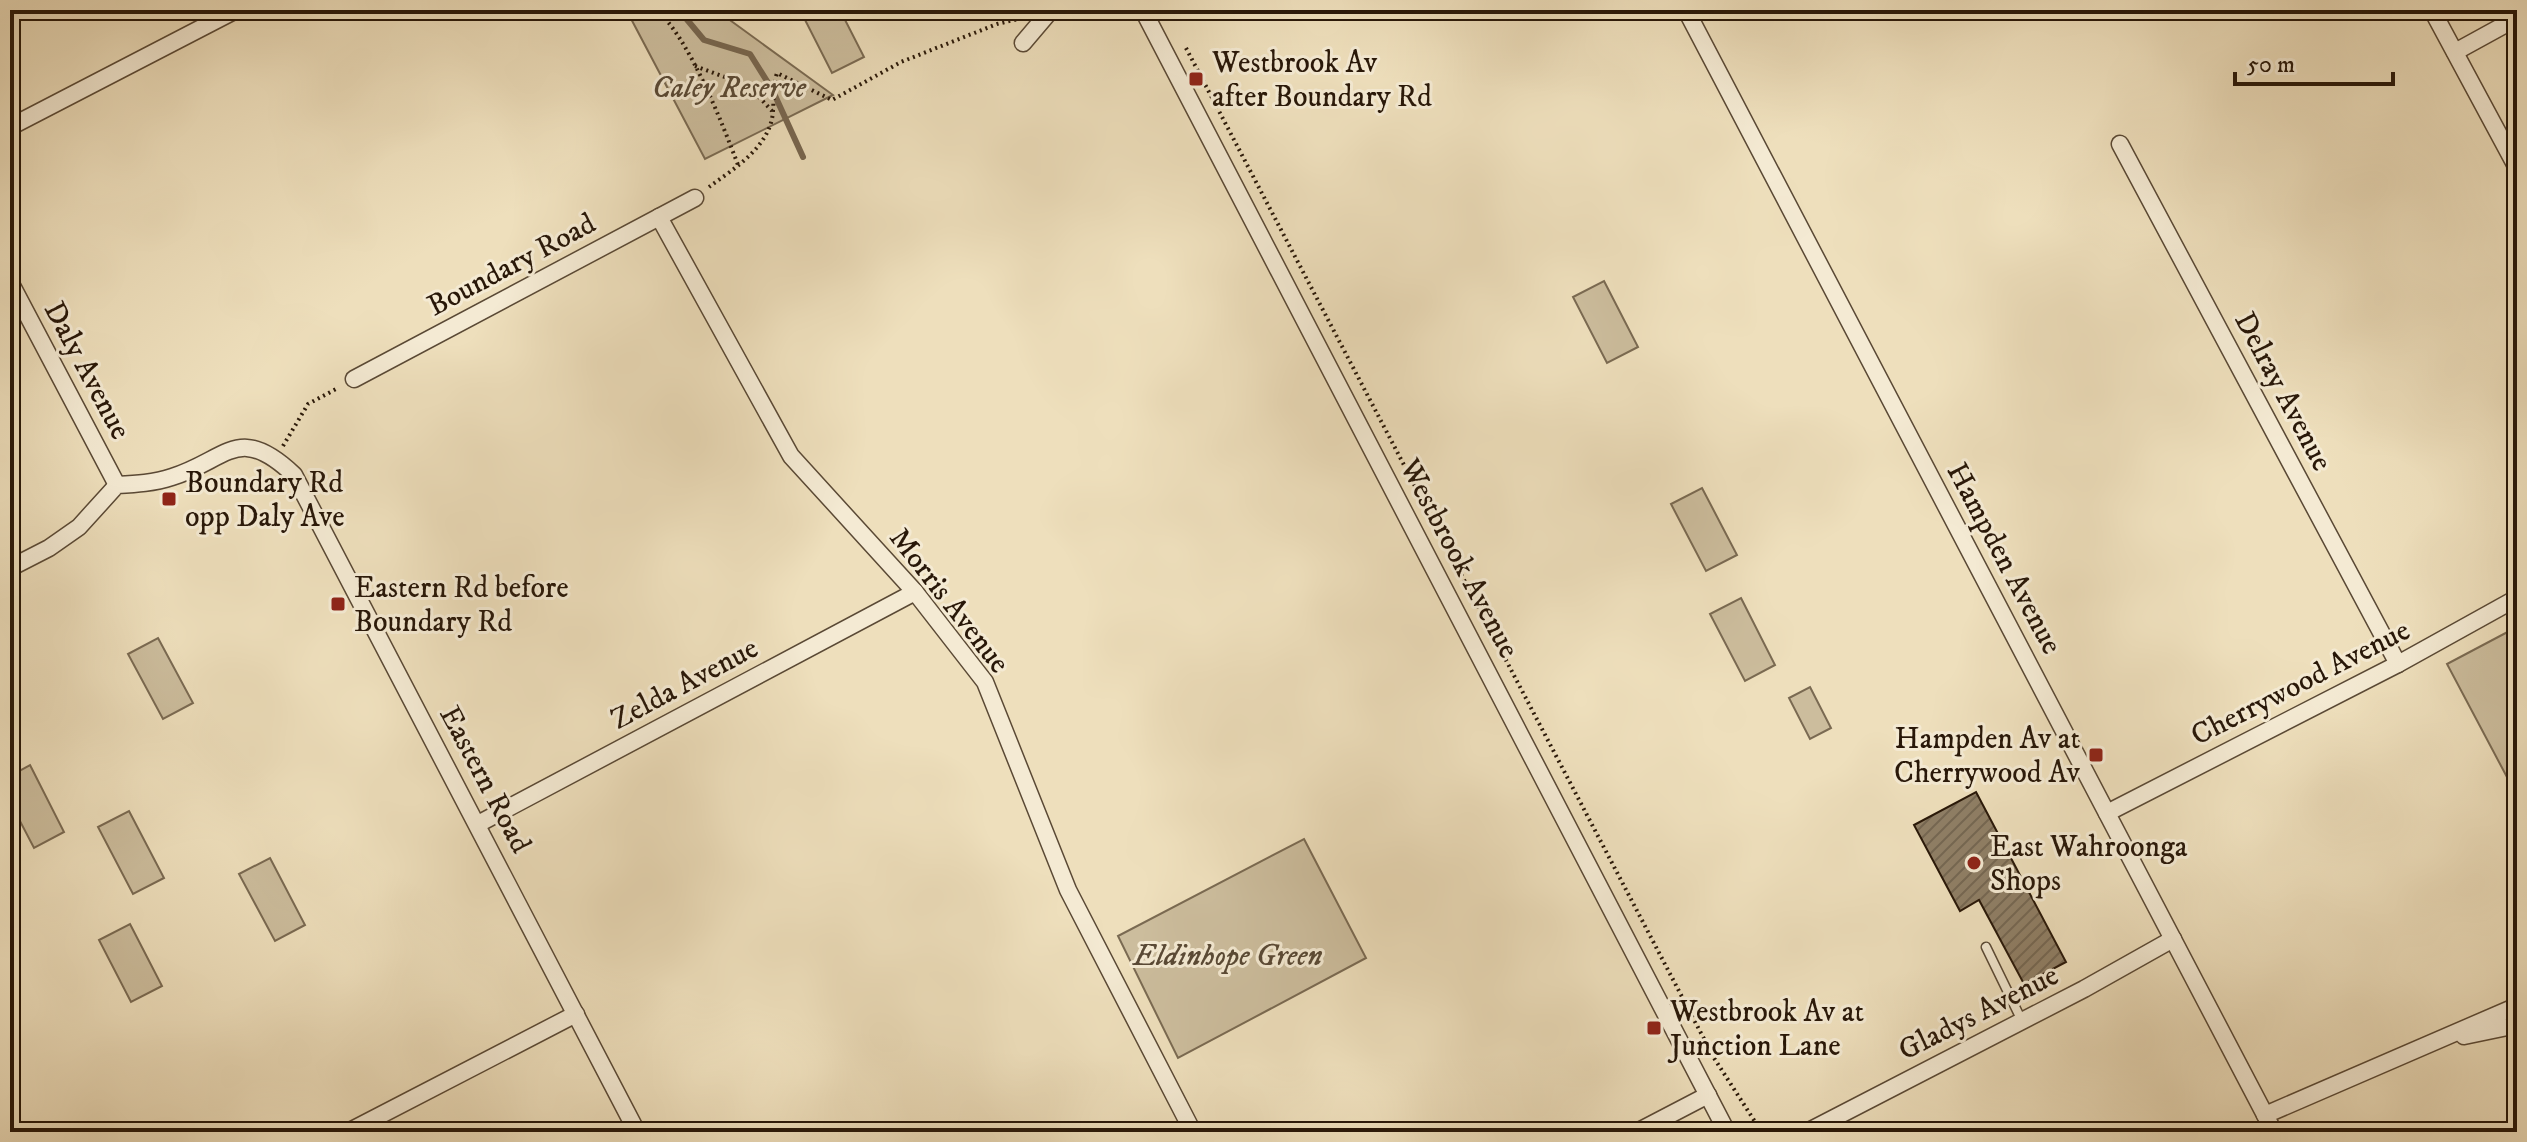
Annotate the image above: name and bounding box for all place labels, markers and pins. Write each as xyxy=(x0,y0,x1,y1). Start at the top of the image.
place label: Westbrook Av after Boundary Rd xyxy=(1211,45,1432,116)
marker: Westbrook Av after Boundary Rd xyxy=(1187,70,1205,88)
place label: Boundary Rd opp Daly Ave xyxy=(185,465,345,536)
marker: Boundary Rd opp Daly Ave xyxy=(160,490,178,508)
place label: Eastern Rd before Boundary Rd xyxy=(354,570,569,641)
marker: Eastern Rd before Boundary Rd xyxy=(329,595,347,613)
place label: Hampden Av at Cherrywood Av xyxy=(1894,721,2081,792)
marker: Hampden Av at Cherrywood Av xyxy=(2087,746,2105,764)
place label: East Wahroonga Shops xyxy=(1990,829,2188,900)
marker: East Wahroonga Shops xyxy=(1965,854,1983,872)
place label: Westbrook Av at Junction Lane xyxy=(1667,994,1864,1065)
marker: Westbrook Av at Junction Lane xyxy=(1645,1019,1663,1037)

